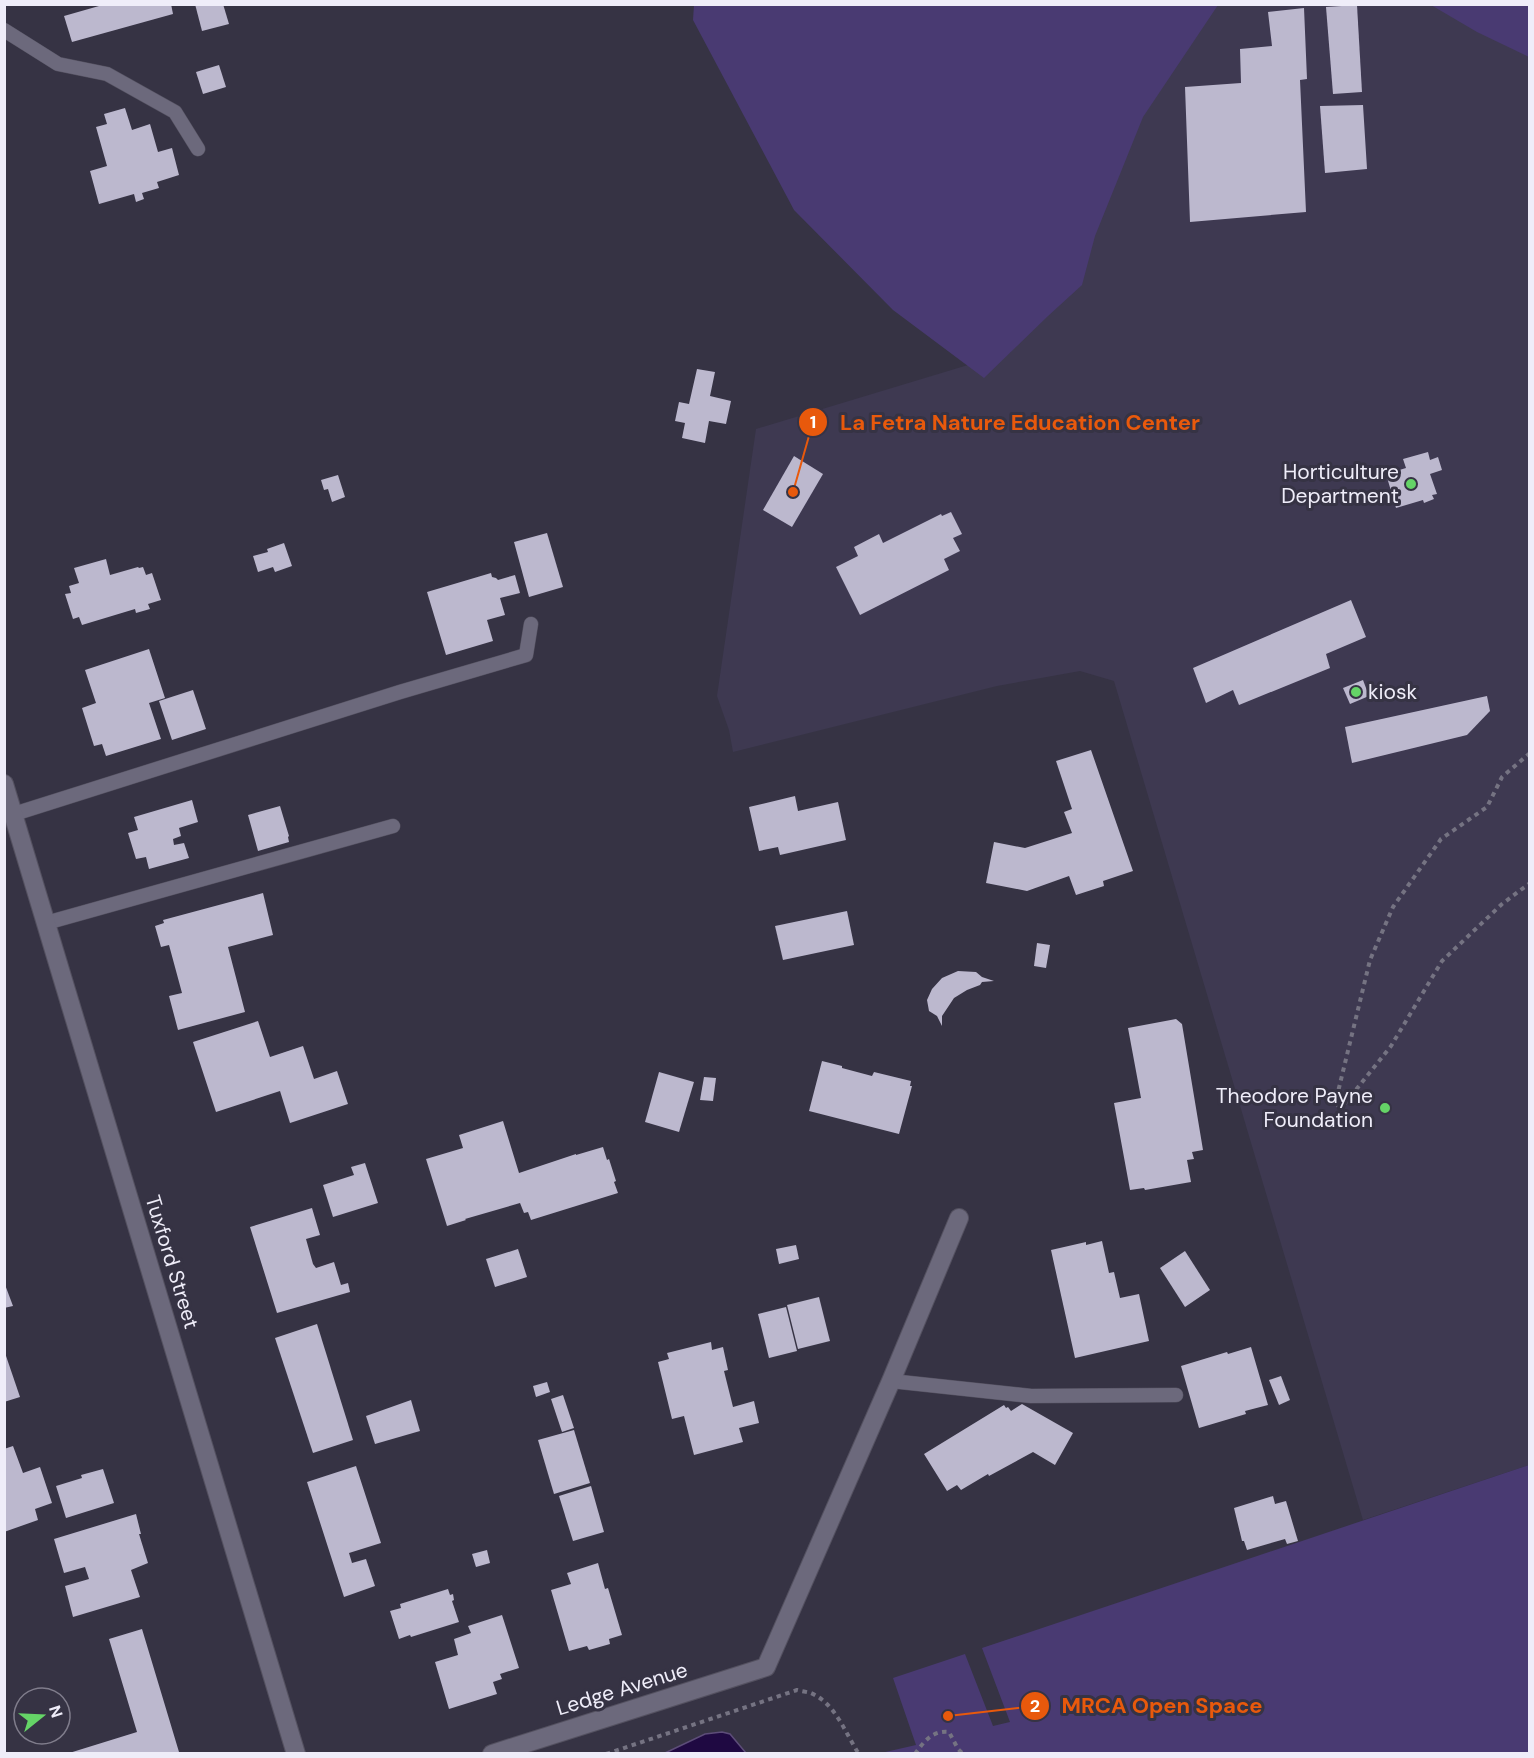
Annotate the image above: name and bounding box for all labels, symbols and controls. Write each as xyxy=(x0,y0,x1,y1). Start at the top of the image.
callout: La Fetra Nature Education Center xyxy=(798,402,1212,442)
text: La Fetra Nature Education Center xyxy=(840,408,1200,437)
text: 1 xyxy=(810,410,816,434)
place label: Horticulture Department xyxy=(1281,458,1399,510)
marker: Horticulture Department xyxy=(1404,477,1418,491)
place label: kiosk xyxy=(1368,678,1418,706)
marker: kiosk xyxy=(1349,685,1363,699)
place label: Theodore Payne Foundation xyxy=(1216,1082,1373,1134)
marker: Theodore Payne Foundation xyxy=(1378,1101,1392,1115)
street label: Tuxford Street xyxy=(138,1192,206,1332)
street label: Ledge Avenue xyxy=(553,1656,691,1722)
north arrow xyxy=(12,1686,72,1746)
callout: MRCA Open Space xyxy=(1020,1686,1275,1726)
text: MRCA Open Space xyxy=(1061,1691,1263,1720)
text: 2 xyxy=(1030,1694,1040,1718)
text: N xyxy=(44,1703,68,1720)

